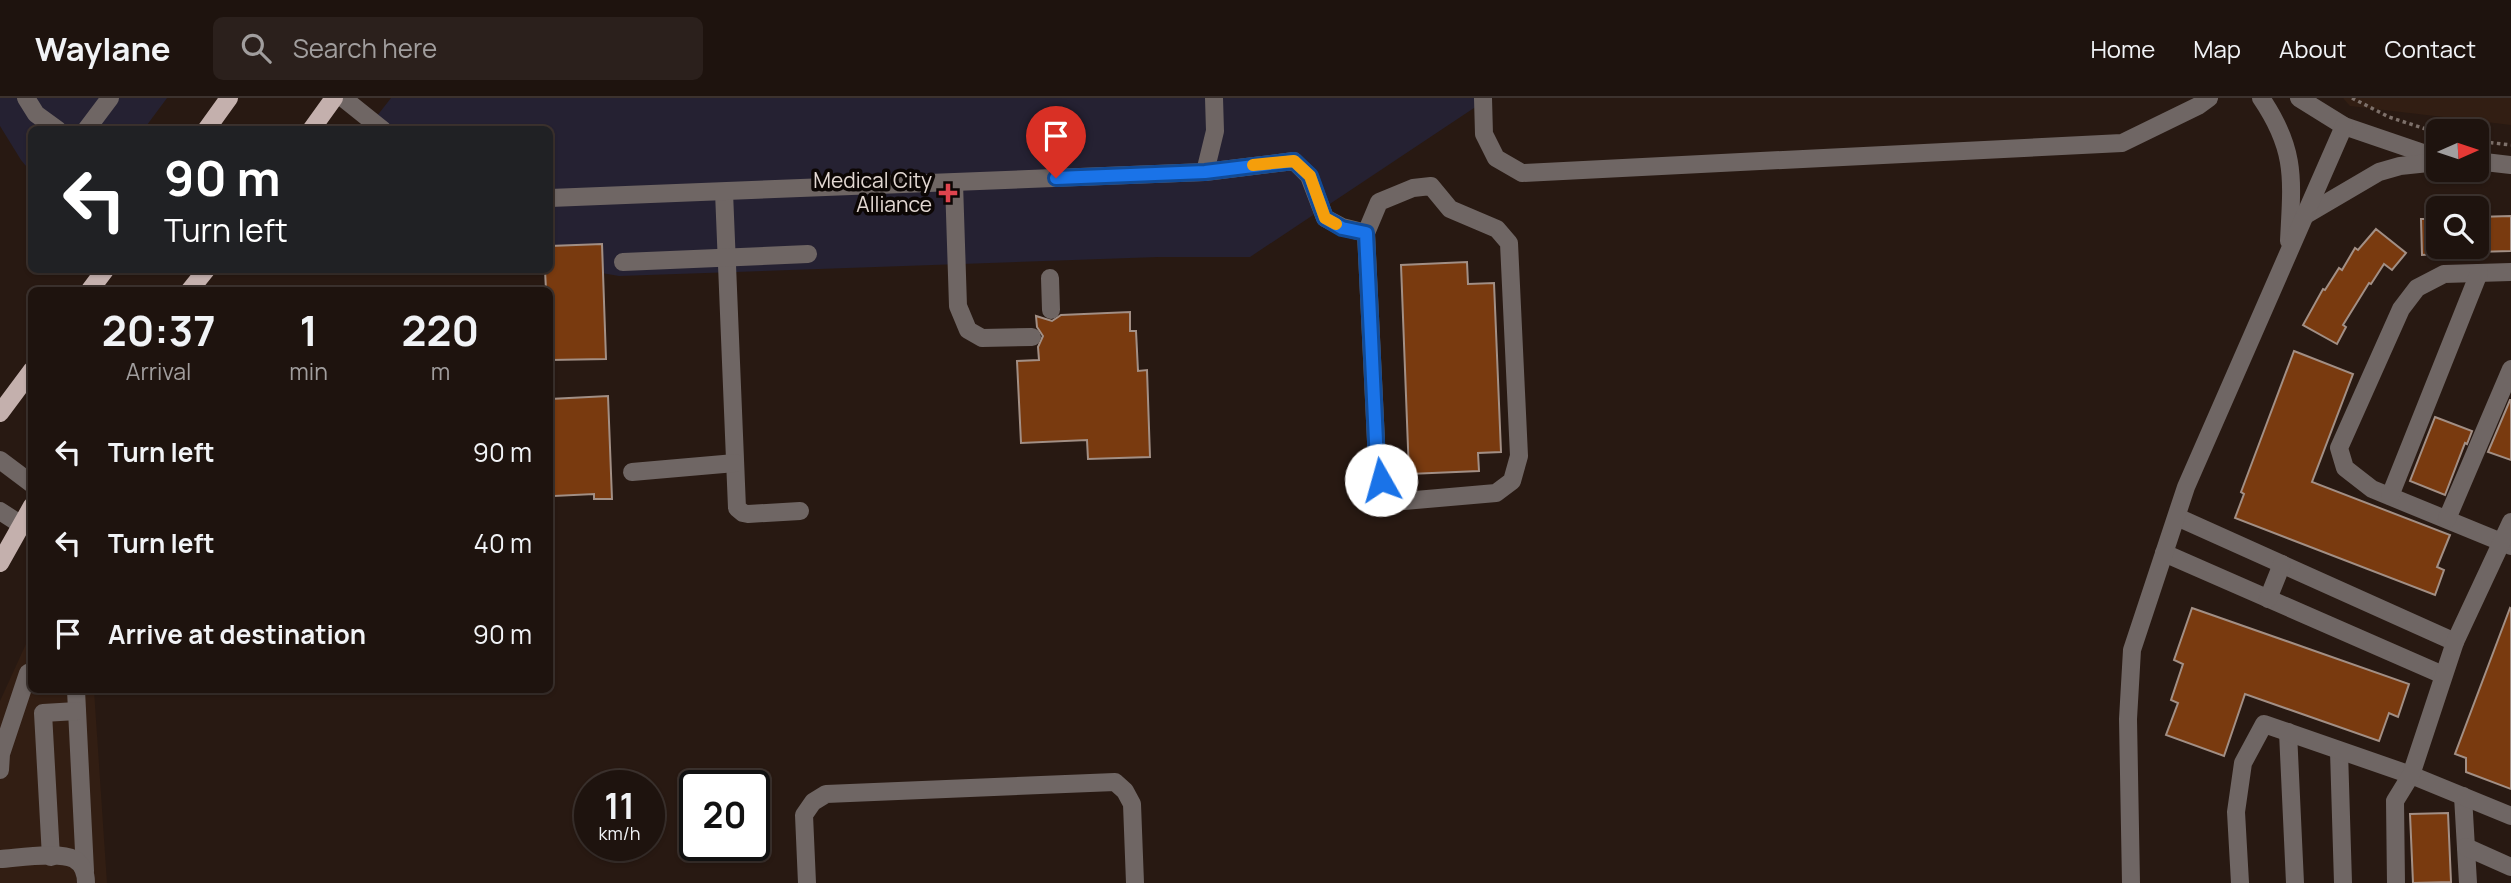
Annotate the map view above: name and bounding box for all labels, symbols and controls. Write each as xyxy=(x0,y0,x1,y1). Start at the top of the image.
search box xyxy=(213,17,703,80)
text: Waylane xyxy=(35,26,171,71)
icon: search xyxy=(237,29,275,67)
text: Search here xyxy=(293,30,437,66)
text: Home xyxy=(2090,32,2155,65)
text: Map xyxy=(2193,32,2241,65)
text: About xyxy=(2279,32,2347,65)
text: Contact xyxy=(2385,32,2476,65)
pin xyxy=(1026,106,1086,178)
icon: arrive xyxy=(1037,117,1075,155)
north arrow xyxy=(2426,119,2488,182)
map controls xyxy=(2426,119,2489,259)
text: 90 m xyxy=(164,144,281,211)
icon: left xyxy=(49,154,140,245)
place label: Medical City Alliance xyxy=(813,166,932,218)
marker: Medical City Alliance xyxy=(938,183,958,203)
button: search xyxy=(2426,196,2489,259)
text: Turn left xyxy=(164,208,288,252)
text: 20:37 xyxy=(102,301,216,359)
text: 1 xyxy=(299,301,318,359)
text: 220 xyxy=(402,301,479,359)
text: Arrival xyxy=(126,355,191,387)
text: min xyxy=(289,355,328,387)
text: m xyxy=(431,355,450,387)
icon: left xyxy=(49,433,87,471)
text: Turn left xyxy=(108,434,215,470)
text: 90 m xyxy=(473,434,532,470)
position arrow xyxy=(1344,443,1418,517)
icon: left xyxy=(49,524,87,562)
text: Turn left xyxy=(108,525,215,561)
text: 40 m xyxy=(474,525,532,561)
icon: arrive xyxy=(49,615,87,653)
text: Arrive at destination xyxy=(108,616,366,652)
text: 90 m xyxy=(473,616,532,652)
speed limit sign: 20 xyxy=(679,770,770,861)
text: 11 xyxy=(604,782,635,830)
text: km/h xyxy=(599,821,640,845)

